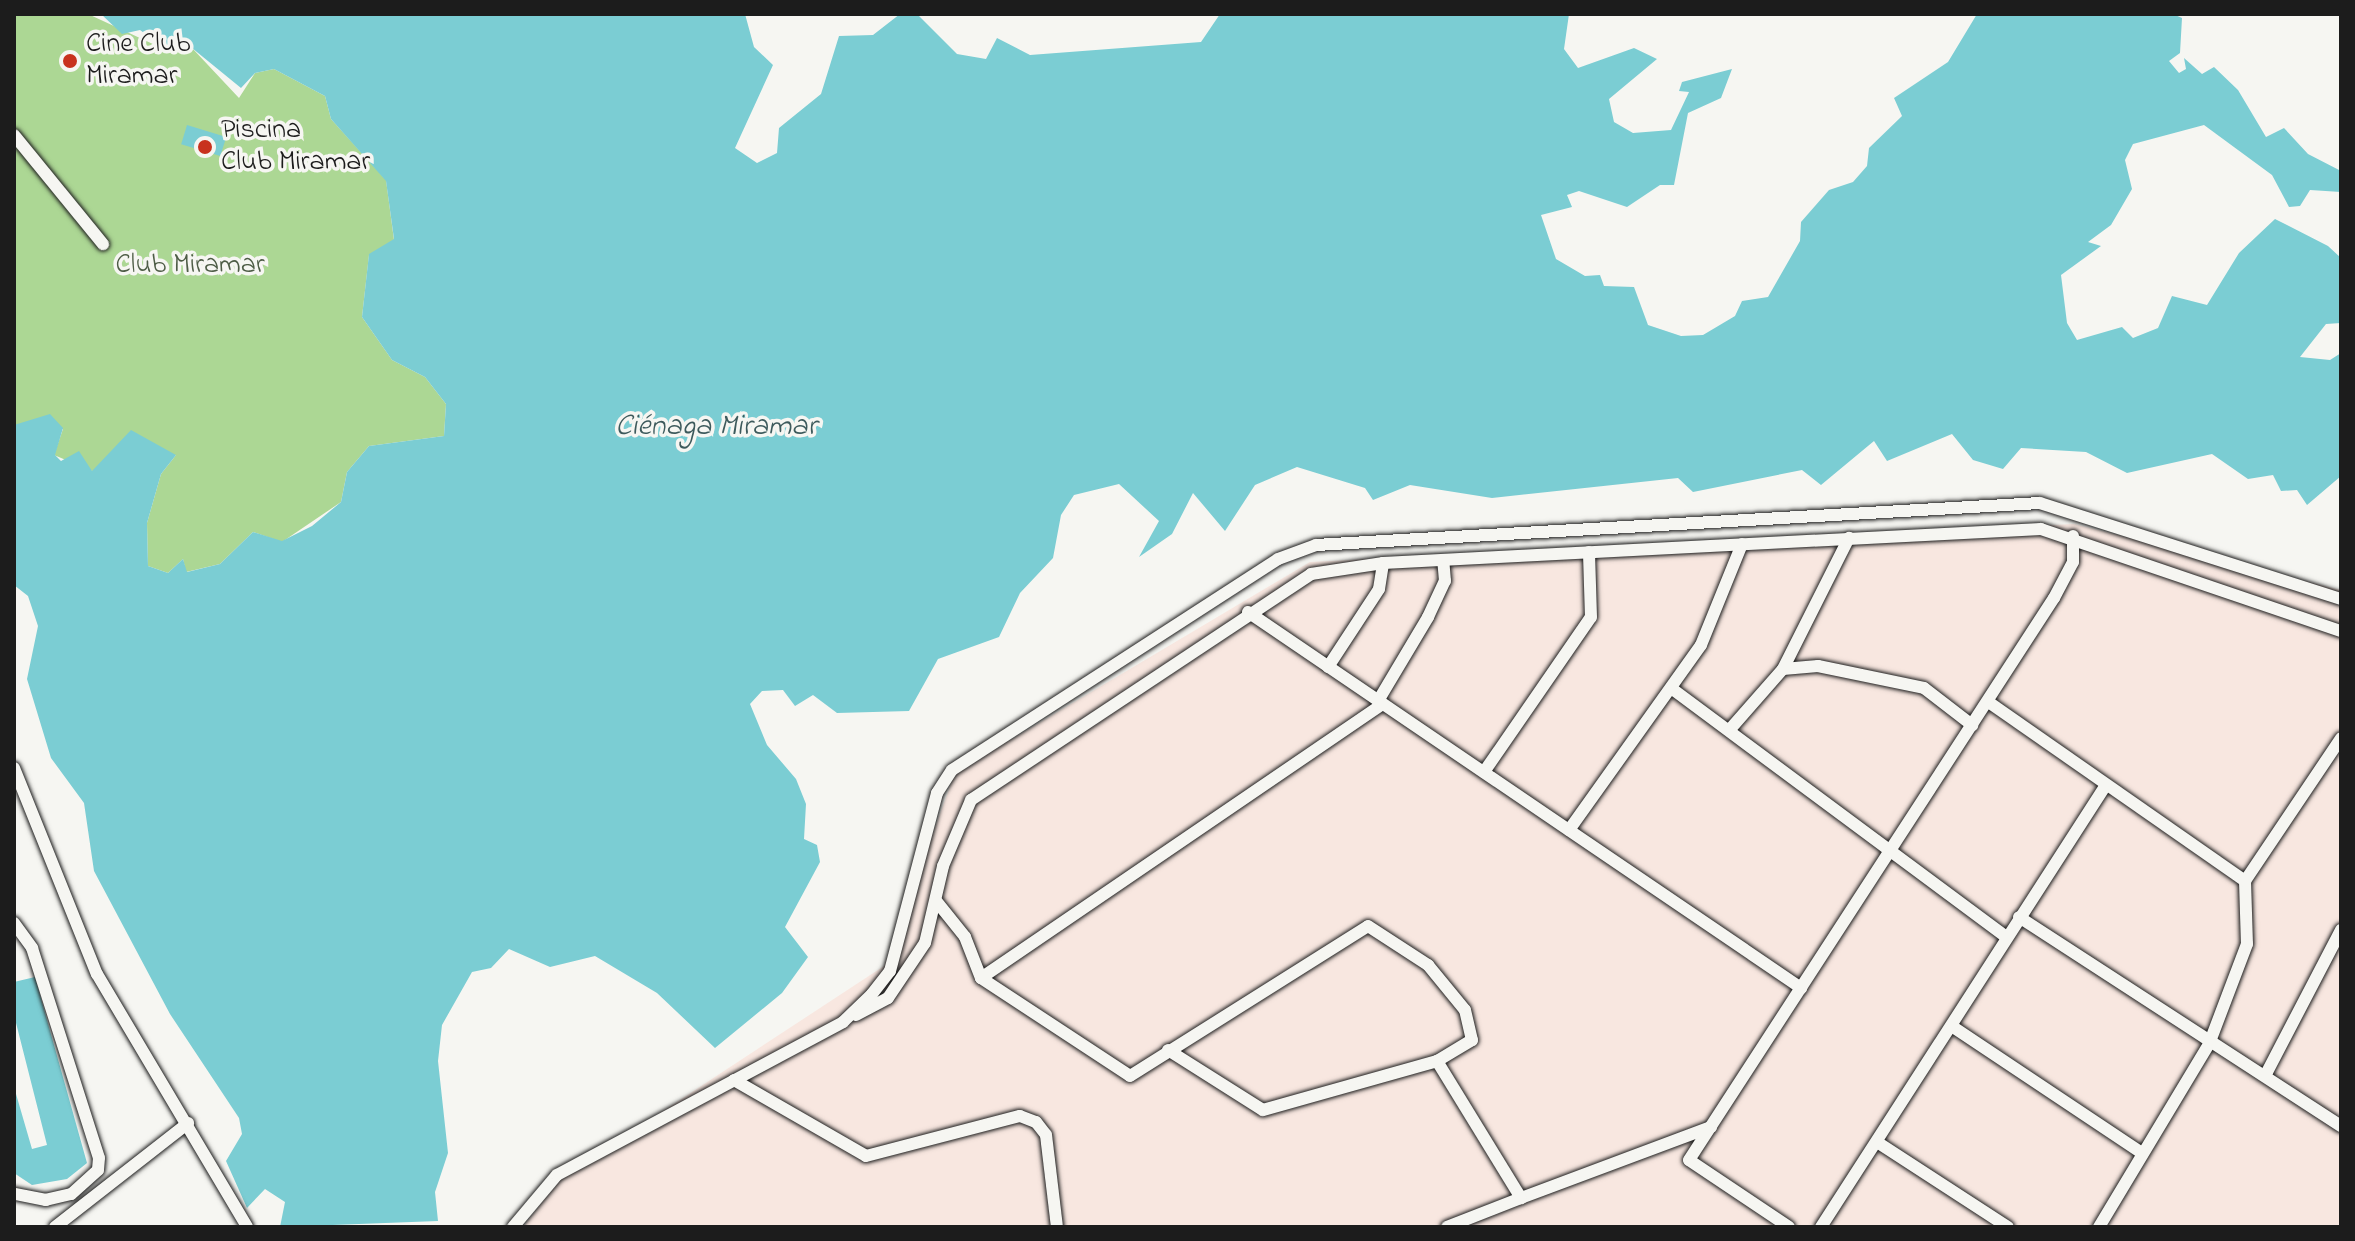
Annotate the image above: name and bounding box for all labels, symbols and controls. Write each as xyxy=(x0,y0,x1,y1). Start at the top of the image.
place label: Cine Club Miramar xyxy=(86,28,191,94)
marker: Cine Club Miramar xyxy=(61,52,79,70)
place label: Piscina Club Miramar xyxy=(221,114,370,180)
marker: Piscina Club Miramar xyxy=(196,138,214,156)
park label: Club Miramar xyxy=(115,249,265,283)
water label: Ciénaga Miramar xyxy=(615,409,817,445)

